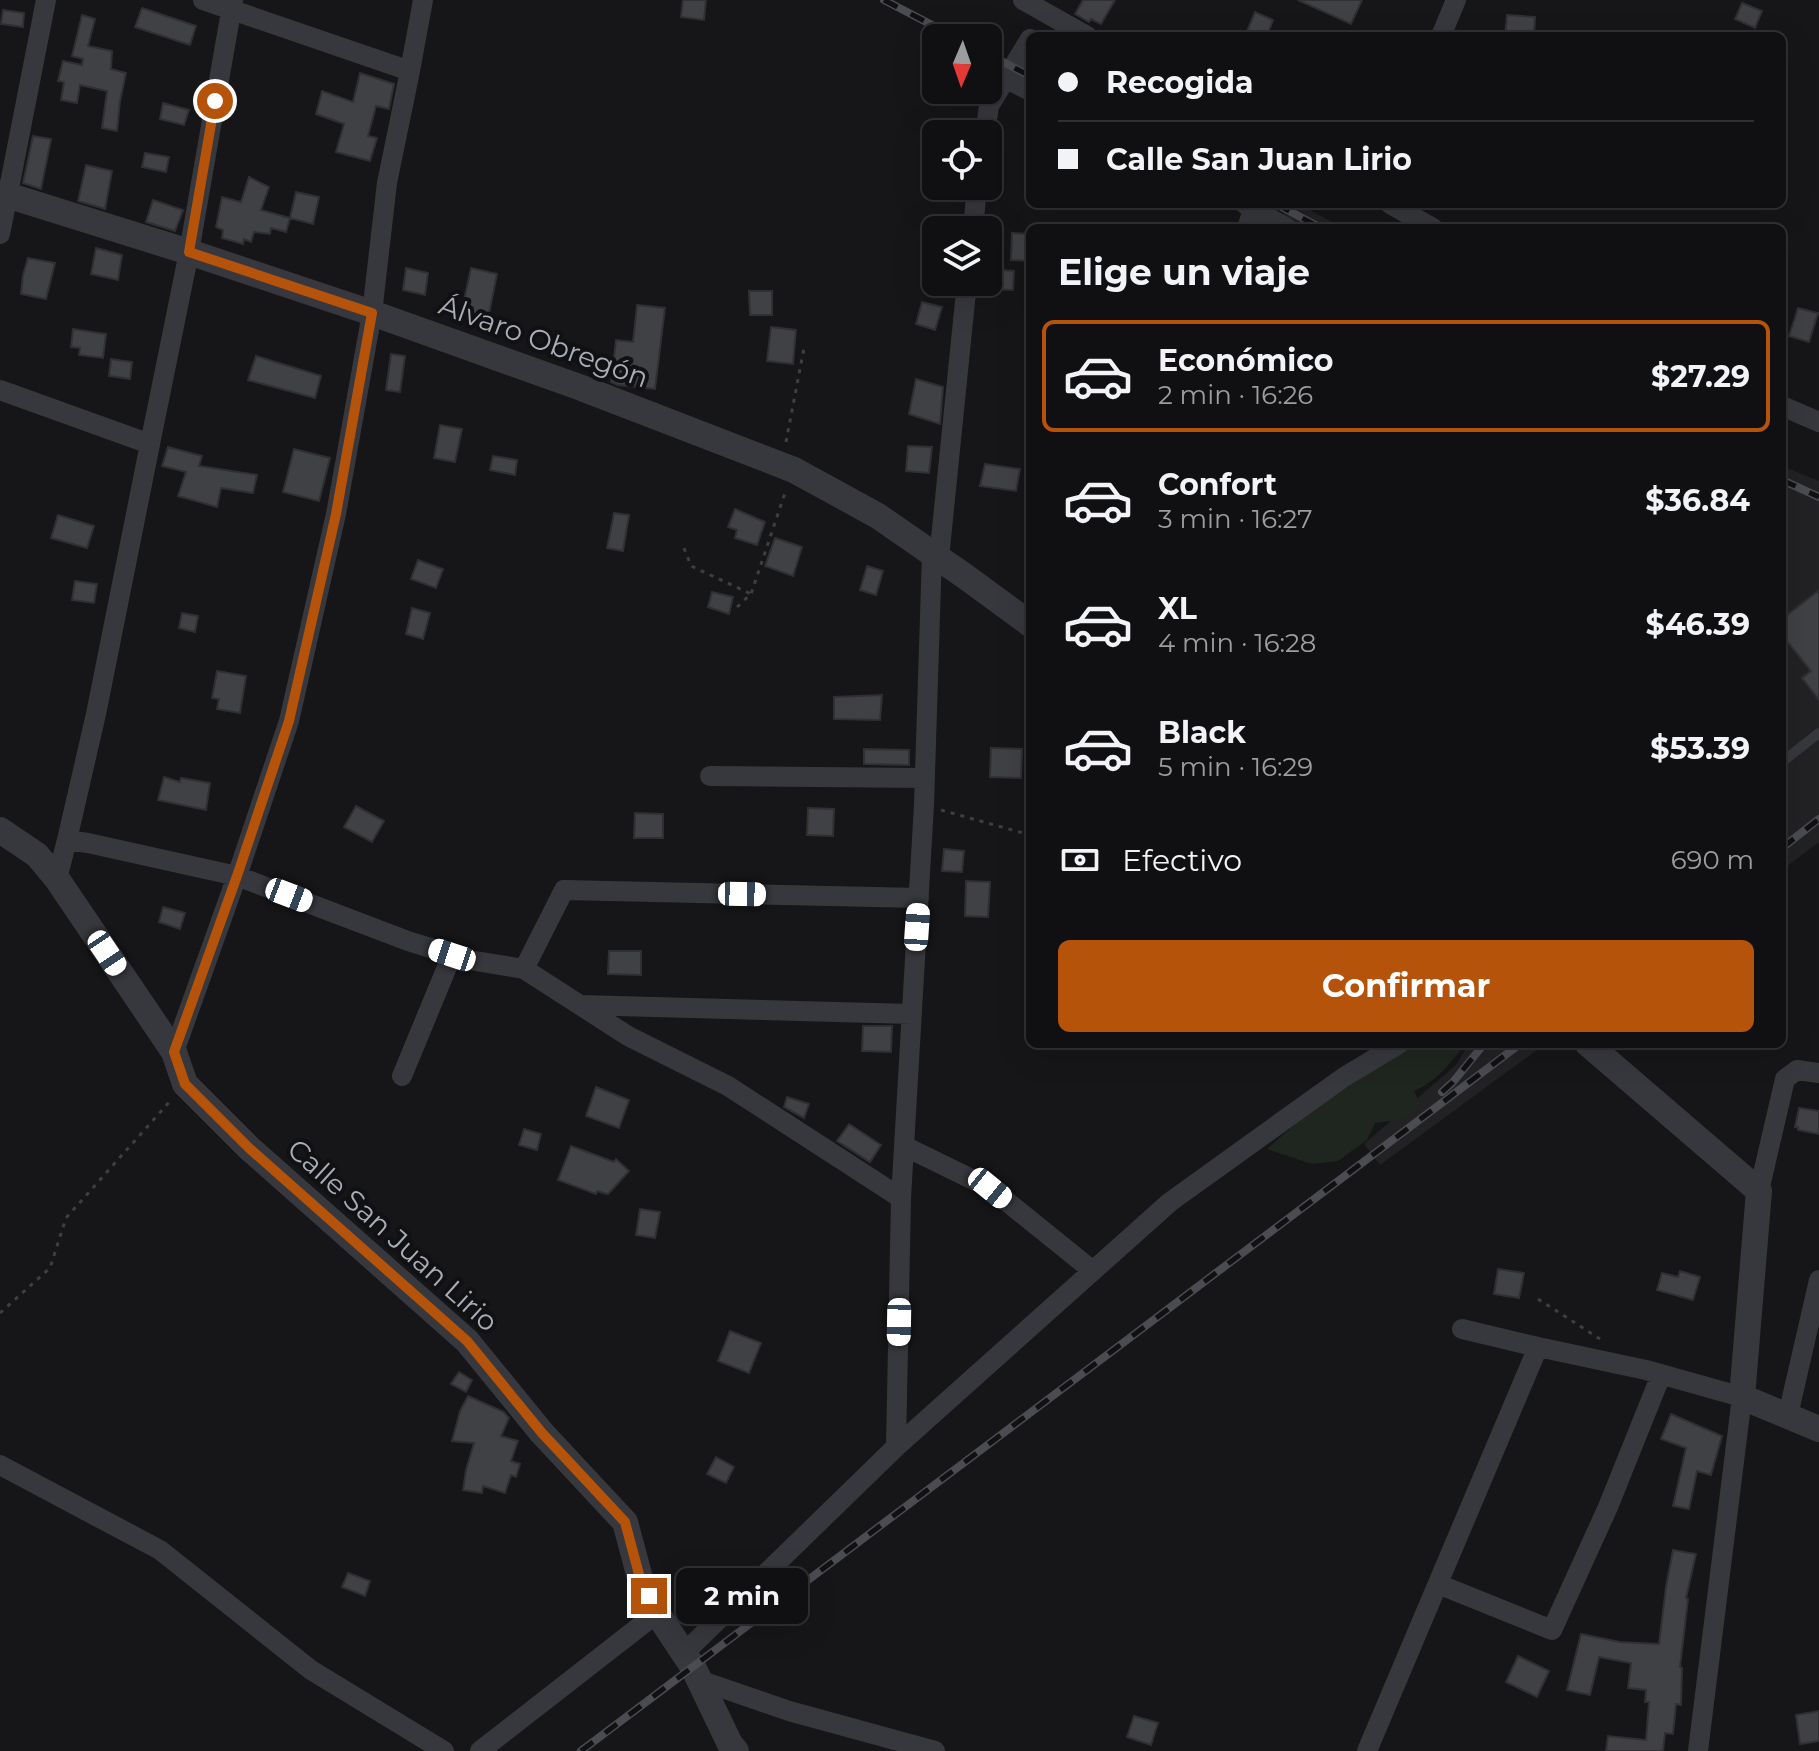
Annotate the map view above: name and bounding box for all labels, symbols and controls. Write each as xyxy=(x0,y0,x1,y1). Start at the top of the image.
north arrow xyxy=(922,24,1002,104)
map controls xyxy=(922,24,1002,296)
text: Recogida xyxy=(1106,64,1253,101)
route start xyxy=(197,83,233,119)
button: locate xyxy=(922,120,1002,200)
text: Calle San Juan Lirio xyxy=(1106,141,1412,178)
button: layers xyxy=(922,216,1002,296)
text: Elige un viaje xyxy=(1058,250,1310,294)
street label: Álvaro Obregón xyxy=(435,287,653,395)
icon: car xyxy=(1062,340,1134,412)
text: Económico xyxy=(1158,342,1333,379)
text: $27.29 xyxy=(1651,358,1750,395)
text: 2 min · 16:26 xyxy=(1158,379,1313,411)
icon: car xyxy=(1062,464,1134,536)
text: Confort xyxy=(1158,466,1277,503)
text: $36.84 xyxy=(1645,482,1750,519)
text: 3 min · 16:27 xyxy=(1158,503,1313,535)
icon: car xyxy=(1062,588,1134,660)
text: XL xyxy=(1158,590,1197,627)
text: $46.39 xyxy=(1645,606,1750,643)
text: 4 min · 16:28 xyxy=(1158,627,1316,659)
icon: car xyxy=(1062,712,1134,784)
text: Black xyxy=(1158,714,1246,751)
text: $53.39 xyxy=(1650,730,1750,767)
text: 5 min · 16:29 xyxy=(1158,751,1313,783)
icon: cash xyxy=(1058,838,1102,882)
text: Efectivo xyxy=(1122,842,1242,879)
text: 690 m xyxy=(1671,844,1754,876)
car xyxy=(262,875,316,915)
car xyxy=(718,882,766,906)
car xyxy=(903,902,931,952)
car xyxy=(84,926,130,980)
car xyxy=(425,936,479,974)
button: Confirmar xyxy=(1058,940,1754,1032)
street label: Calle San Juan Lirio xyxy=(281,1132,505,1338)
car xyxy=(964,1164,1016,1212)
car xyxy=(887,1298,911,1346)
callout: 2 min xyxy=(677,1568,809,1624)
route end xyxy=(631,1578,667,1614)
text: 2 min xyxy=(704,1580,780,1612)

